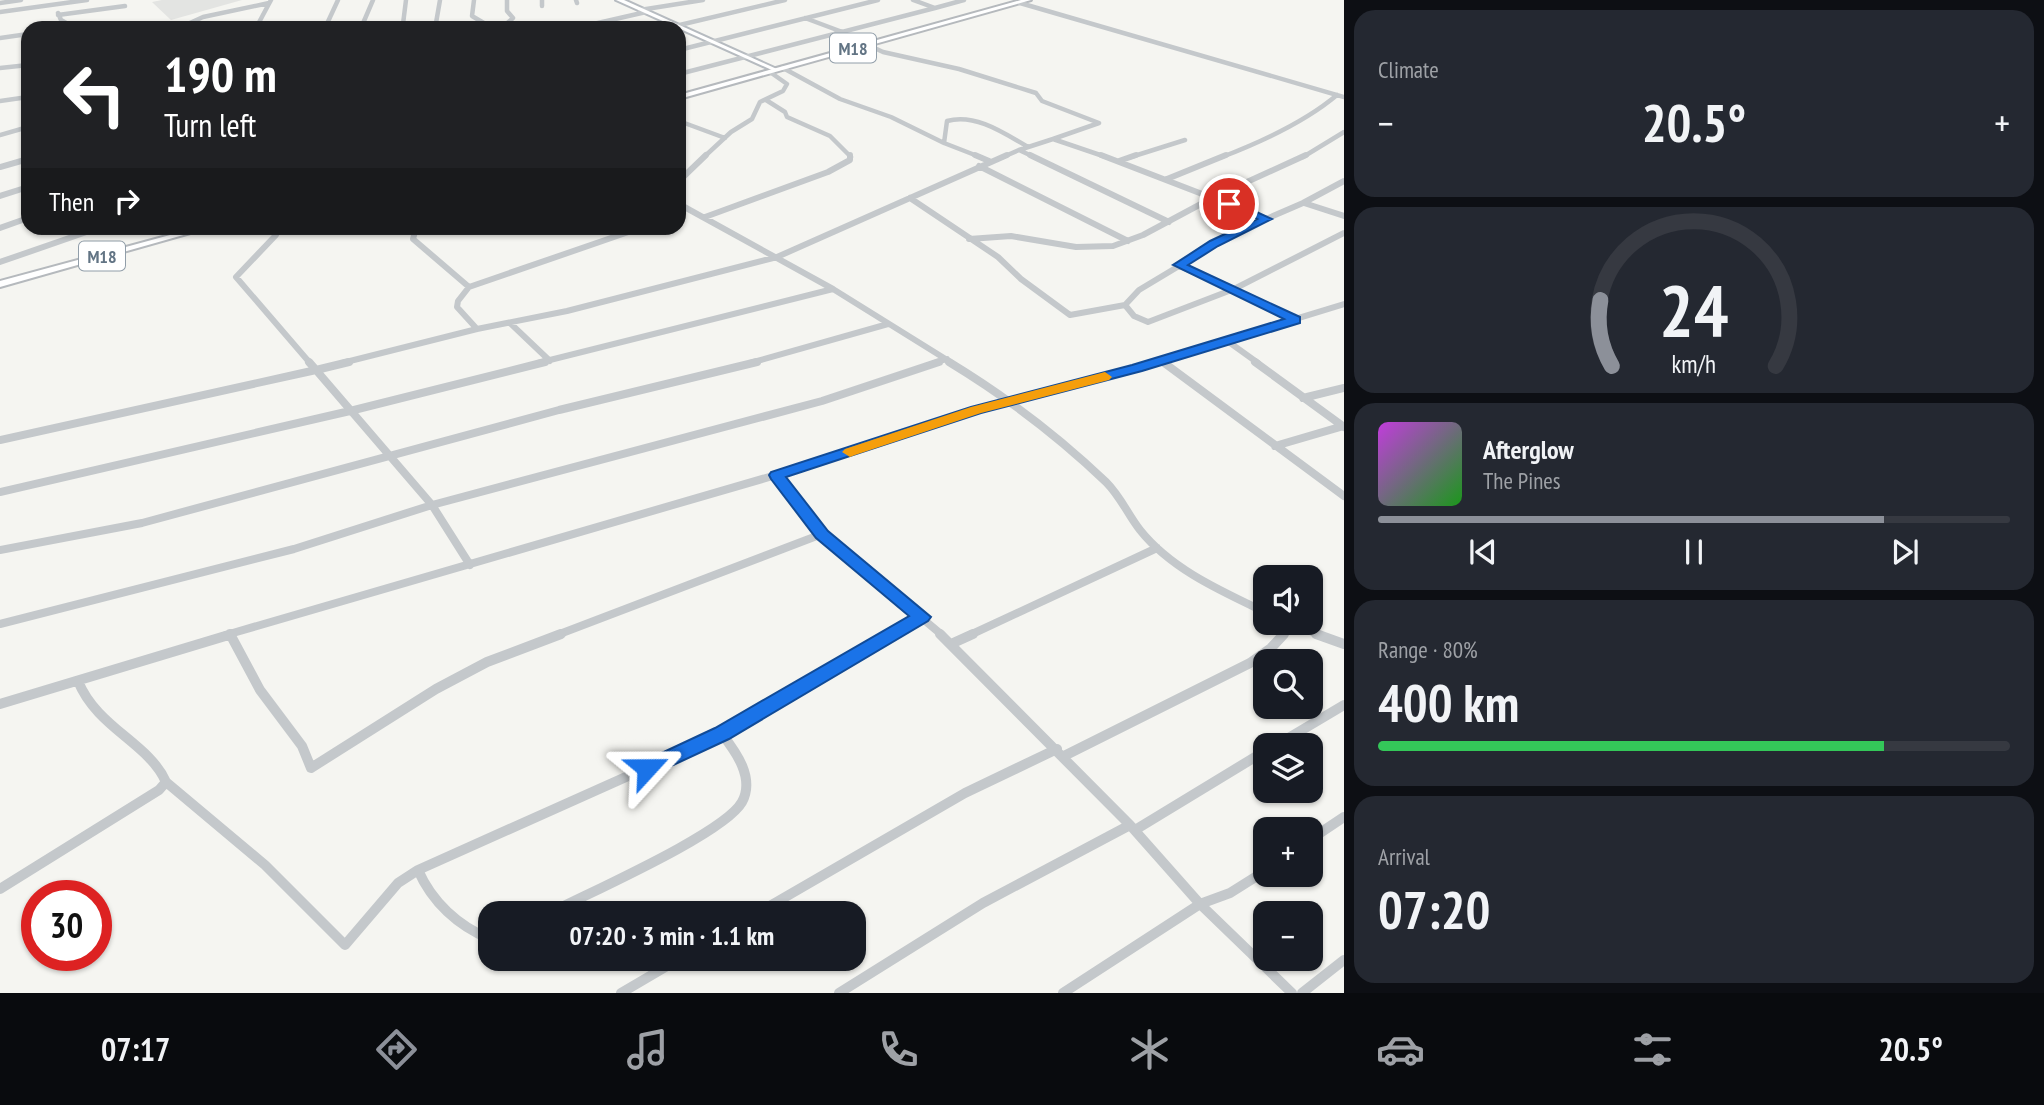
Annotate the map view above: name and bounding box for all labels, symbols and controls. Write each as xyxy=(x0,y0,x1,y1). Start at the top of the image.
road number: M18 xyxy=(830,33,876,62)
text: 190 m xyxy=(164,42,277,106)
icon: left xyxy=(49,49,140,140)
text: Climate xyxy=(1378,55,1439,84)
text: 20.5° xyxy=(1642,89,1746,156)
text: − xyxy=(1378,98,1394,147)
text: + xyxy=(1994,98,2010,147)
text: Turn left xyxy=(164,104,256,146)
pin xyxy=(1199,174,1259,234)
icon: right xyxy=(108,182,146,220)
text: Then xyxy=(49,185,94,218)
icon: arrive xyxy=(1210,185,1248,223)
road number: M18 xyxy=(79,242,125,270)
text: 24 xyxy=(1659,262,1729,356)
text: km/h xyxy=(1672,348,1716,380)
text: Afterglow xyxy=(1483,433,1574,466)
text: The Pines xyxy=(1483,466,1561,495)
icon: previous xyxy=(1464,533,1502,571)
icon: pause xyxy=(1675,533,1713,571)
icon: next xyxy=(1886,533,1924,571)
map controls xyxy=(1253,565,1323,971)
button: sound xyxy=(1253,565,1323,635)
text: Range · 80% xyxy=(1378,635,1478,664)
button: search xyxy=(1253,649,1323,719)
text: 400 km xyxy=(1378,669,1519,736)
position arrow xyxy=(610,731,684,805)
button: layers xyxy=(1253,733,1323,803)
button: + xyxy=(1253,817,1323,887)
text: Arrival xyxy=(1378,842,1430,871)
text: 07:20 xyxy=(1378,876,1490,943)
speed limit sign: 30 xyxy=(21,880,112,971)
button: − xyxy=(1253,901,1323,971)
text: 07:20 · 3 min · 1.1 km xyxy=(570,919,774,952)
icon: directions xyxy=(372,1025,421,1074)
icon: music xyxy=(623,1025,672,1074)
icon: phone xyxy=(874,1025,923,1074)
icon: climate xyxy=(1125,1025,1174,1074)
icon: car xyxy=(1376,1025,1425,1074)
icon: filters xyxy=(1628,1025,1677,1074)
text: 07:17 xyxy=(101,1028,170,1070)
text: 20.5° xyxy=(1879,1028,1943,1070)

